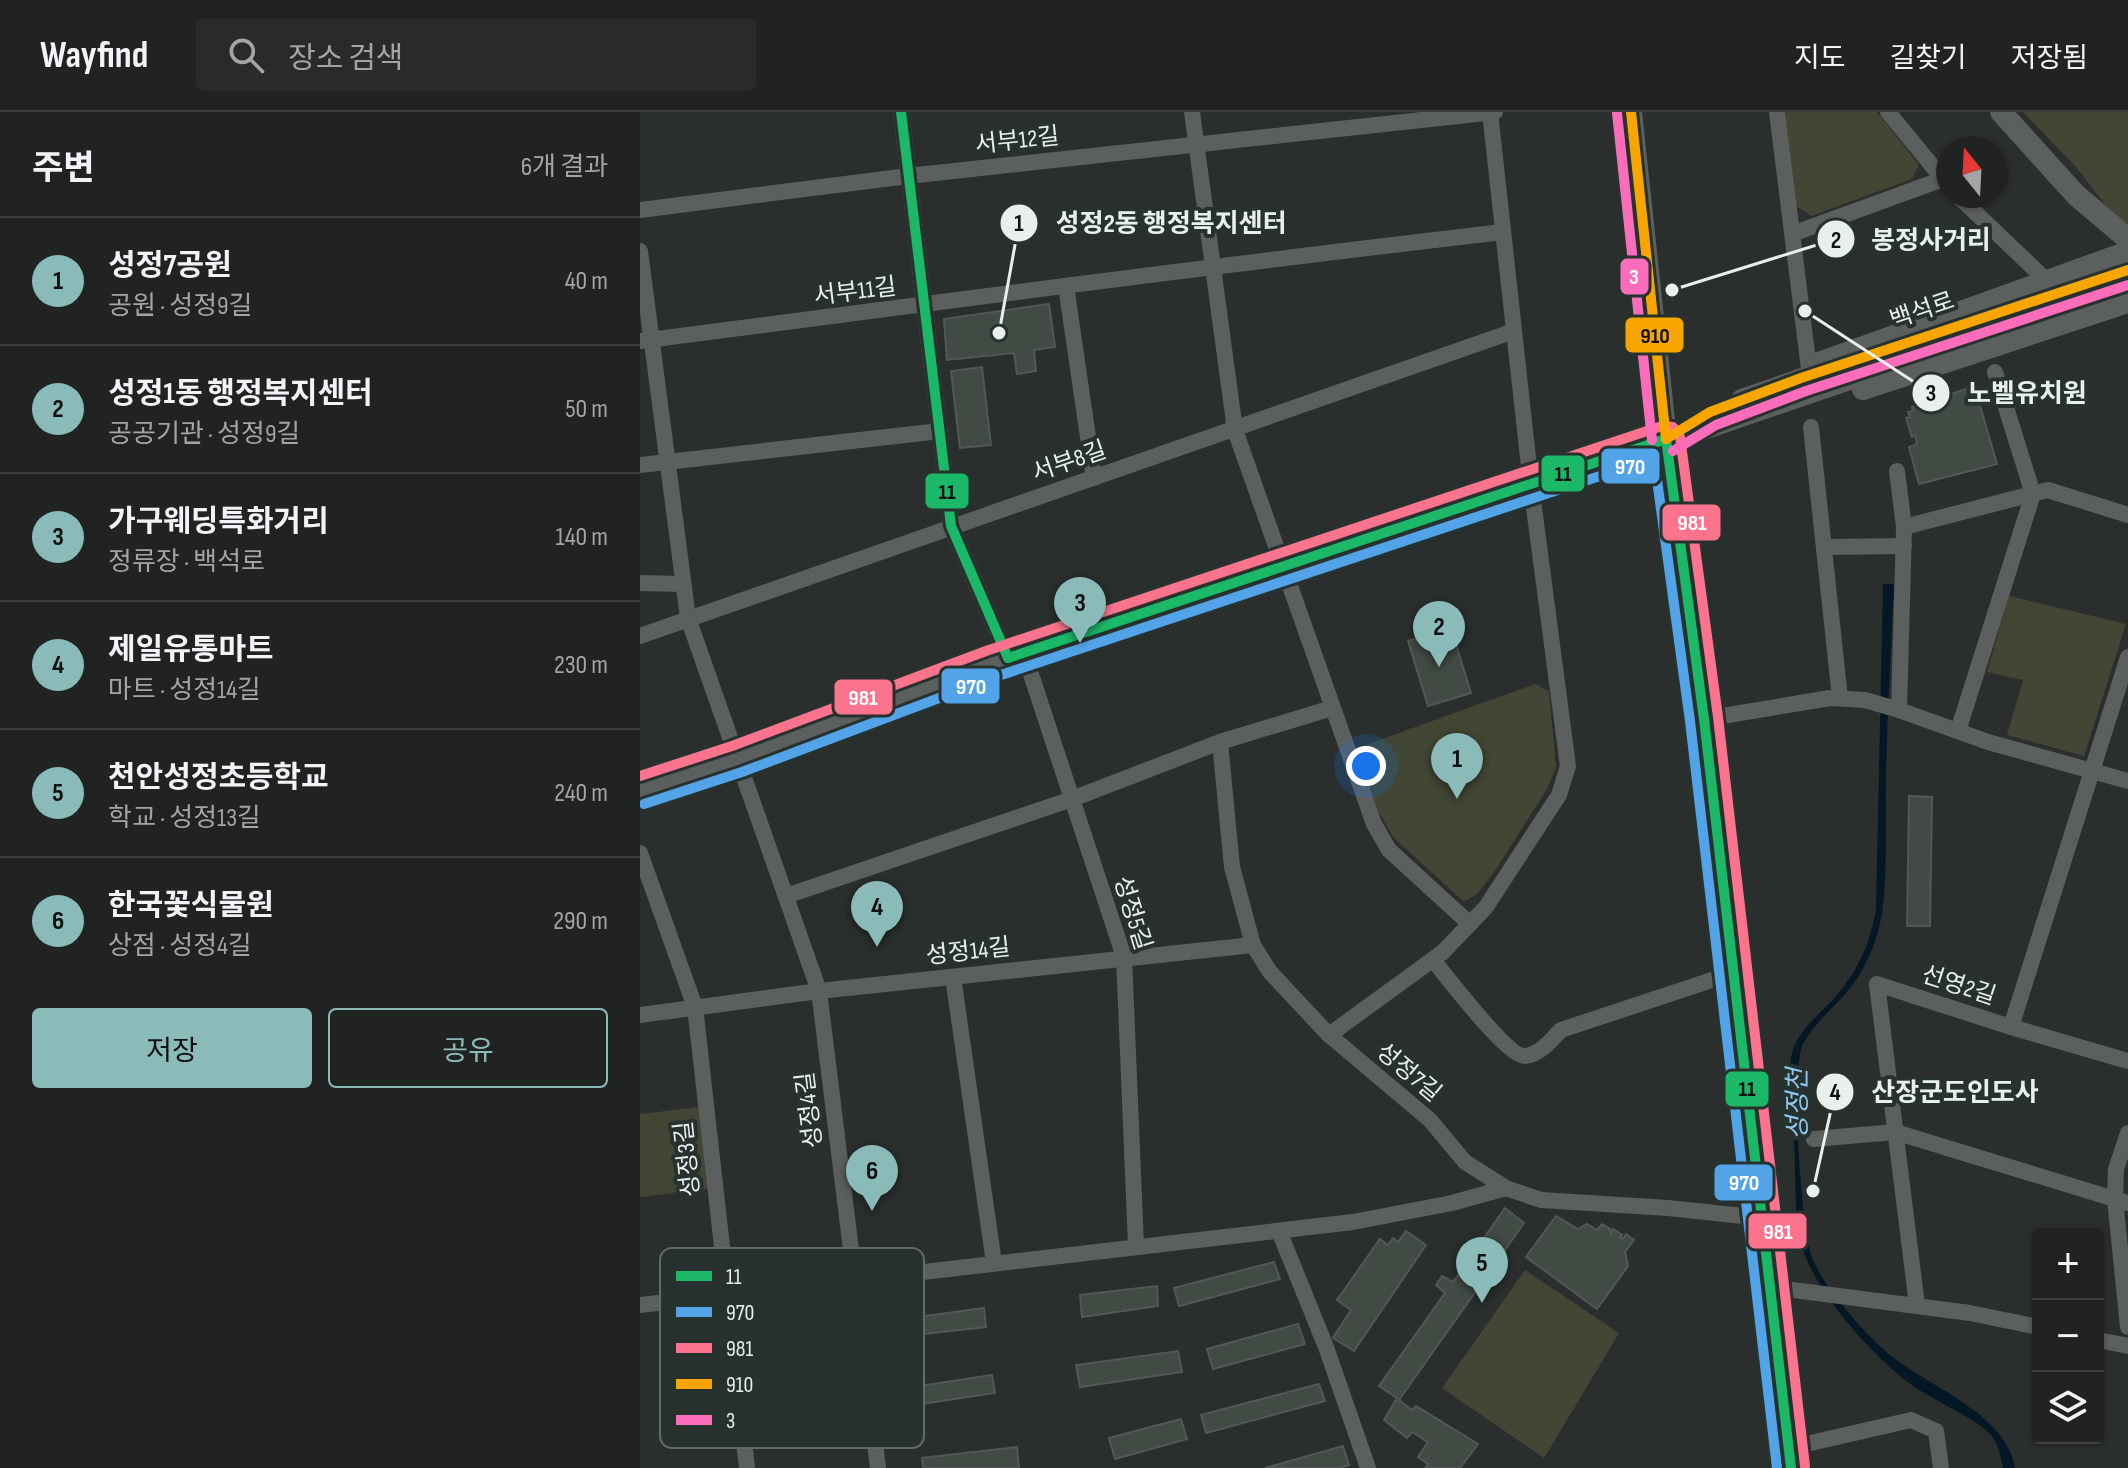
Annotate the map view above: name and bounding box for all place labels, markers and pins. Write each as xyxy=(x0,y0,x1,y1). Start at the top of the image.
callout: 성정2동 행정복지센터 xyxy=(999,198,1302,248)
callout: 봉정사거리 xyxy=(1816,214,2007,264)
callout: 노벨유치원 xyxy=(1911,368,2103,418)
pin: 3 xyxy=(1054,577,1106,643)
pin: 2 xyxy=(1413,601,1465,667)
pin: 1 xyxy=(1431,733,1483,799)
pin: 4 xyxy=(851,881,903,947)
callout: 산장군도인도사 xyxy=(1815,1067,2054,1117)
pin: 6 xyxy=(846,1145,898,1211)
pin: 5 xyxy=(1456,1237,1508,1303)

